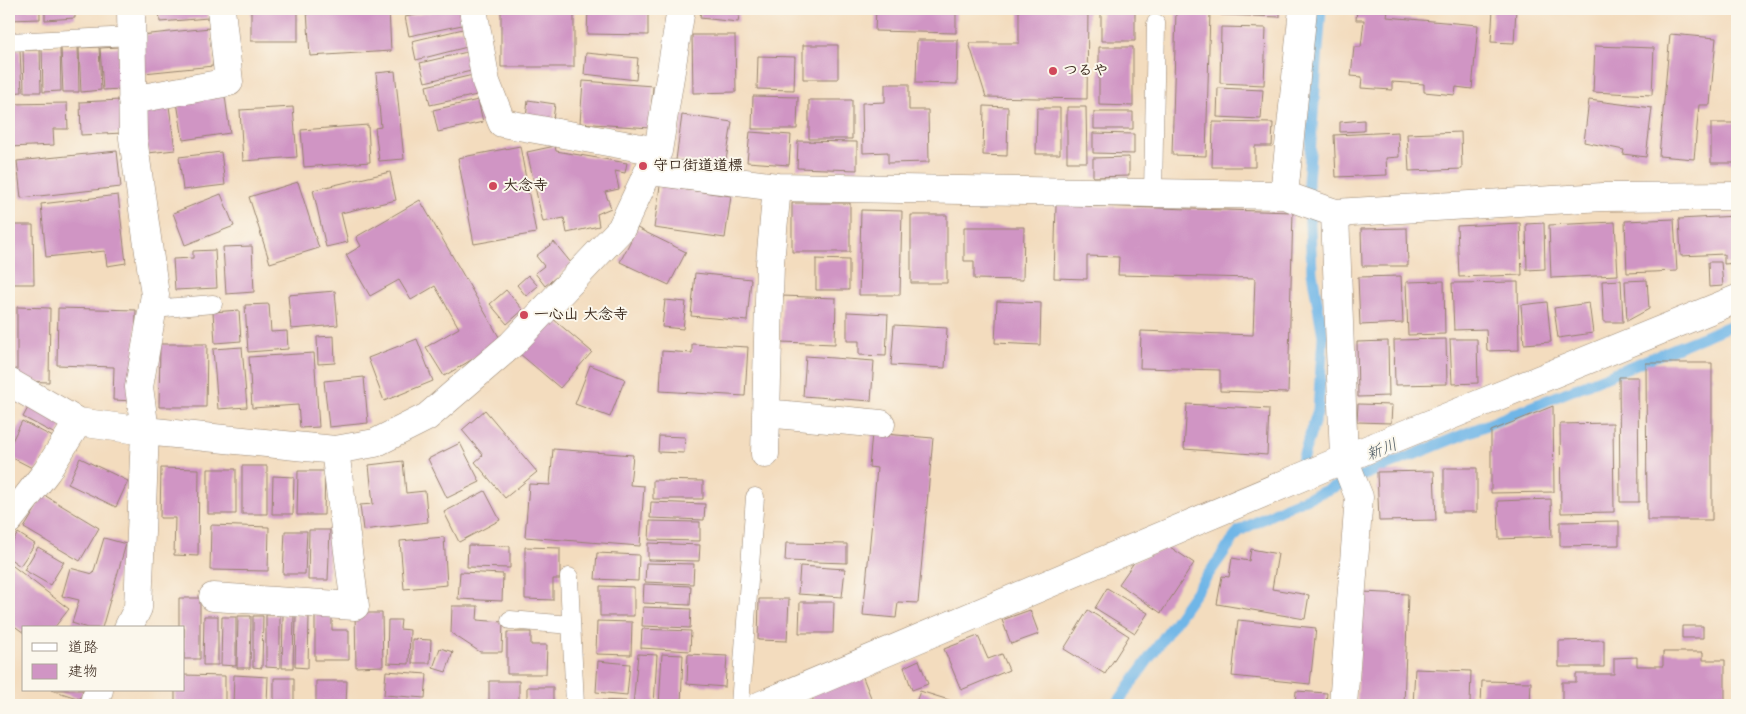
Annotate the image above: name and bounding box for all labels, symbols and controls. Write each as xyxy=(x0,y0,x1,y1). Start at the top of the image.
place label: つるや xyxy=(1063,61,1108,81)
marker: つるや xyxy=(1047,65,1059,77)
place label: 守口街道道標 xyxy=(653,156,743,176)
marker: 守口街道道標 xyxy=(637,160,649,172)
place label: 大念寺 xyxy=(503,176,548,196)
marker: 大念寺 xyxy=(487,180,499,192)
place label: 一心山 大念寺 xyxy=(534,305,628,325)
marker: 一心山 大念寺 xyxy=(518,309,530,321)
water label: 新川 xyxy=(1363,434,1401,466)
legend xyxy=(22,626,185,692)
text: 道路 xyxy=(68,638,98,658)
text: 建物 xyxy=(68,662,98,682)

